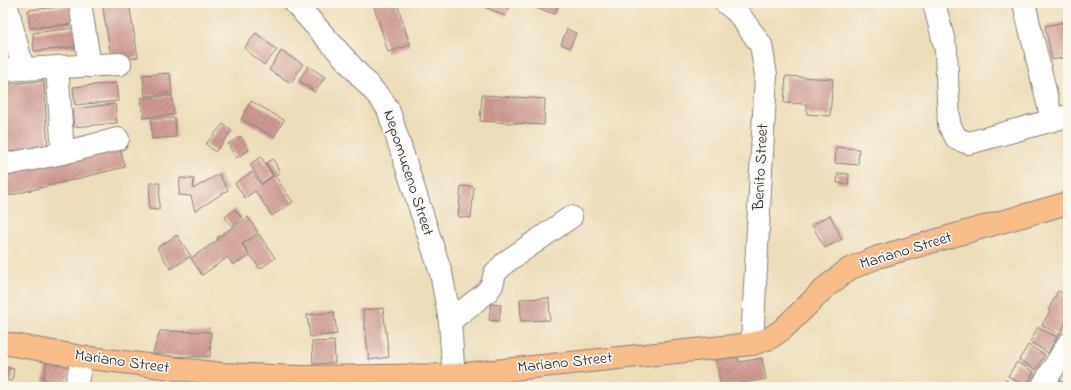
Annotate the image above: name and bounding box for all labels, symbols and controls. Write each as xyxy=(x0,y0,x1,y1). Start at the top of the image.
street label: Nepomuceno Street xyxy=(376,107,440,240)
street label: Benito Street xyxy=(747,122,775,212)
street label: Mariano Street xyxy=(857,225,956,276)
street label: Mariano Street xyxy=(73,343,171,381)
street label: Mariano Street xyxy=(516,346,614,380)

